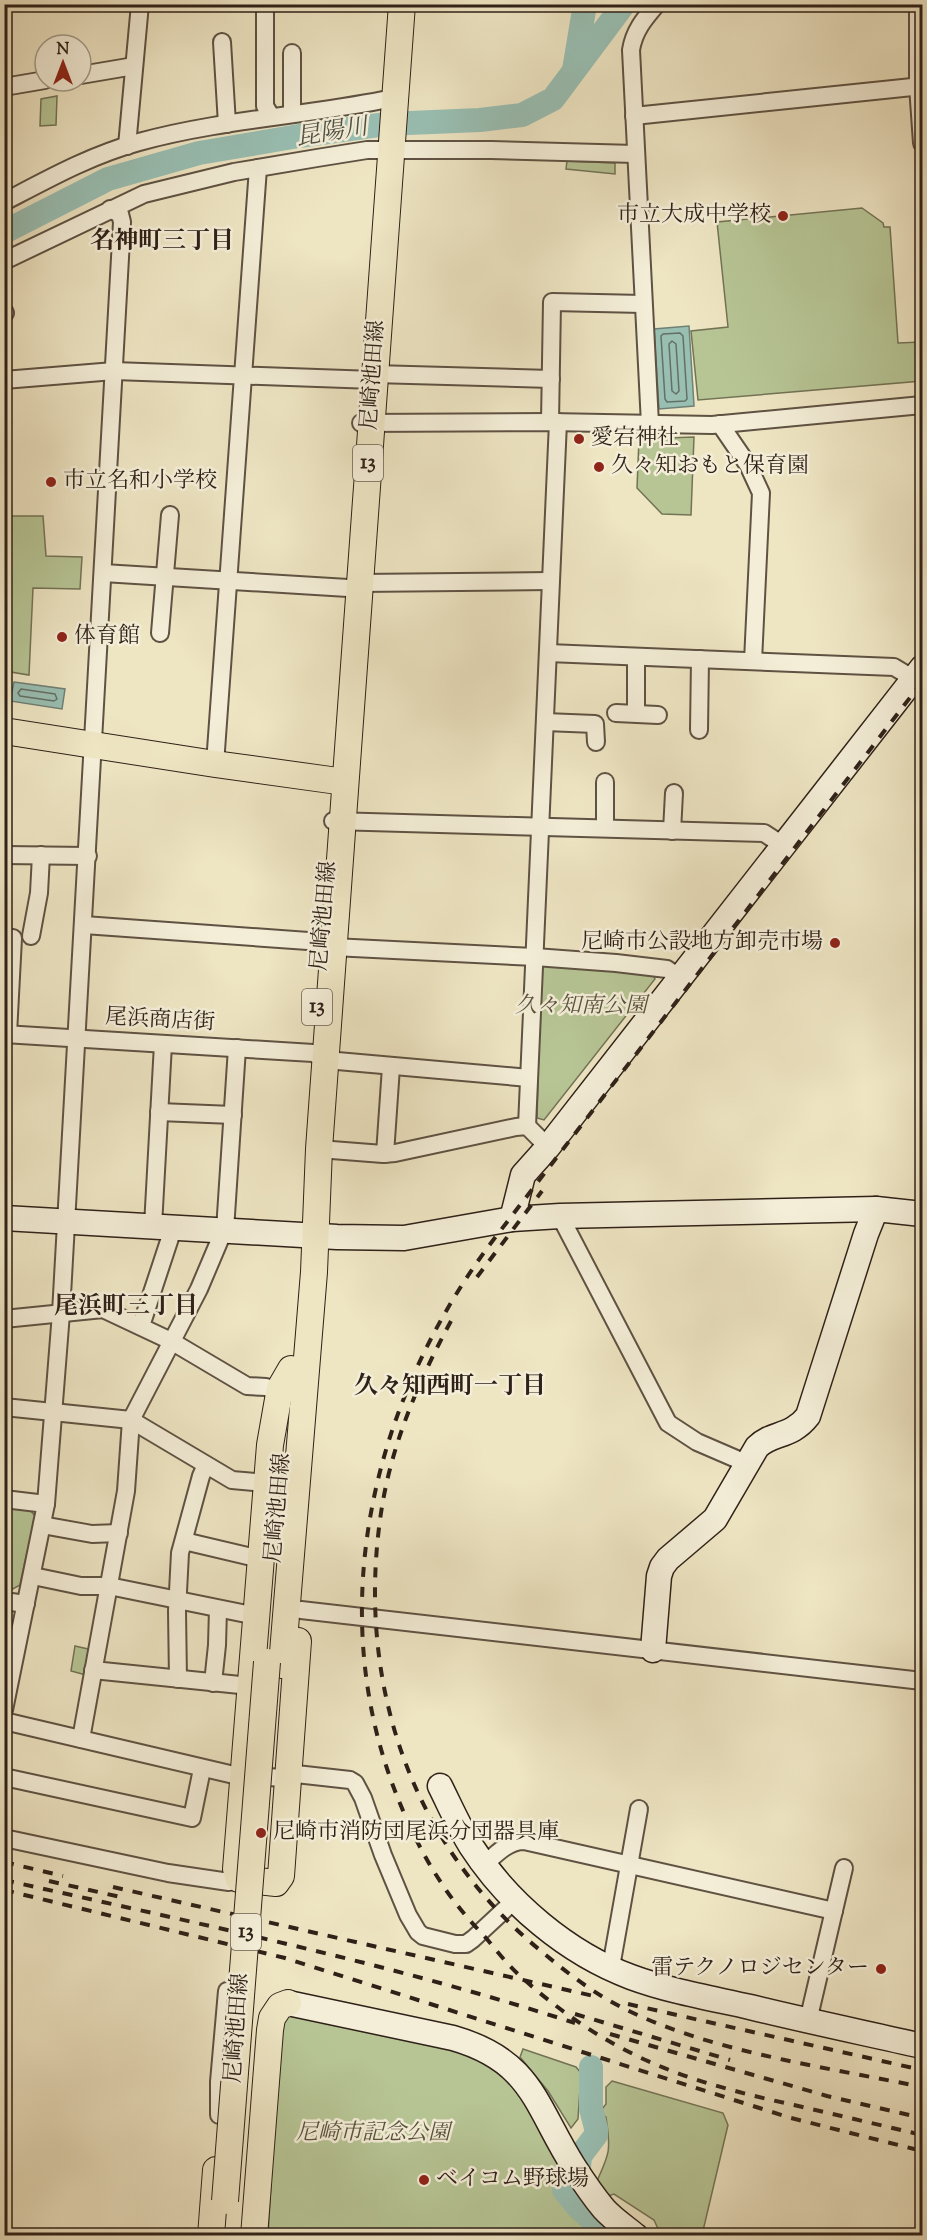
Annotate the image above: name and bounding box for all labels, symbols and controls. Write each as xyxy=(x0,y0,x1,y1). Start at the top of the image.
north arrow xyxy=(33,33,93,93)
text: N xyxy=(57,39,70,62)
water label: 昆陽川 xyxy=(294,110,373,155)
place label: 市立大成中学校 xyxy=(617,200,771,232)
marker: 市立大成中学校 xyxy=(776,209,790,223)
district label: 名神町三丁目 xyxy=(90,225,234,259)
street label: 尼崎池田線 xyxy=(354,319,394,431)
place label: 愛宕神社 xyxy=(591,423,679,455)
marker: 愛宕神社 xyxy=(572,432,586,446)
road number: 13 xyxy=(353,445,383,481)
place label: 久々知おもと保育園 xyxy=(611,451,809,483)
marker: 久々知おもと保育園 xyxy=(592,460,606,474)
place label: 市立名和小学校 xyxy=(63,466,217,498)
marker: 市立名和小学校 xyxy=(44,475,58,489)
place label: 体育館 xyxy=(74,621,140,653)
marker: 体育館 xyxy=(55,630,69,644)
street label: 尼崎池田線 xyxy=(304,860,346,972)
place label: 尼崎市公設地方卸売市場 xyxy=(581,927,823,959)
marker: 尼崎市公設地方卸売市場 xyxy=(828,936,842,950)
road number: 13 xyxy=(302,989,332,1025)
park label: 久々知南公園 xyxy=(515,991,650,1023)
street label: 尾浜商店街 xyxy=(104,1002,216,1040)
district label: 尾浜町三丁目 xyxy=(54,1290,198,1324)
district label: 久々知西町一丁目 xyxy=(354,1370,546,1404)
street label: 尼崎池田線 xyxy=(258,1452,300,1564)
place label: 尼崎市消防団尾浜分団器具庫 xyxy=(273,1817,559,1849)
marker: 尼崎市消防団尾浜分団器具庫 xyxy=(254,1826,268,1840)
road number: 13 xyxy=(231,1914,261,1950)
place label: 雷テクノロジセンター xyxy=(651,1953,869,1985)
marker: 雷テクノロジセンター xyxy=(874,1962,888,1976)
street label: 尼崎池田線 xyxy=(218,1972,258,2084)
park label: 尼崎市記念公園 xyxy=(296,2118,453,2150)
place label: ベイコム野球場 xyxy=(436,2164,589,2196)
marker: ベイコム野球場 xyxy=(417,2173,431,2187)

